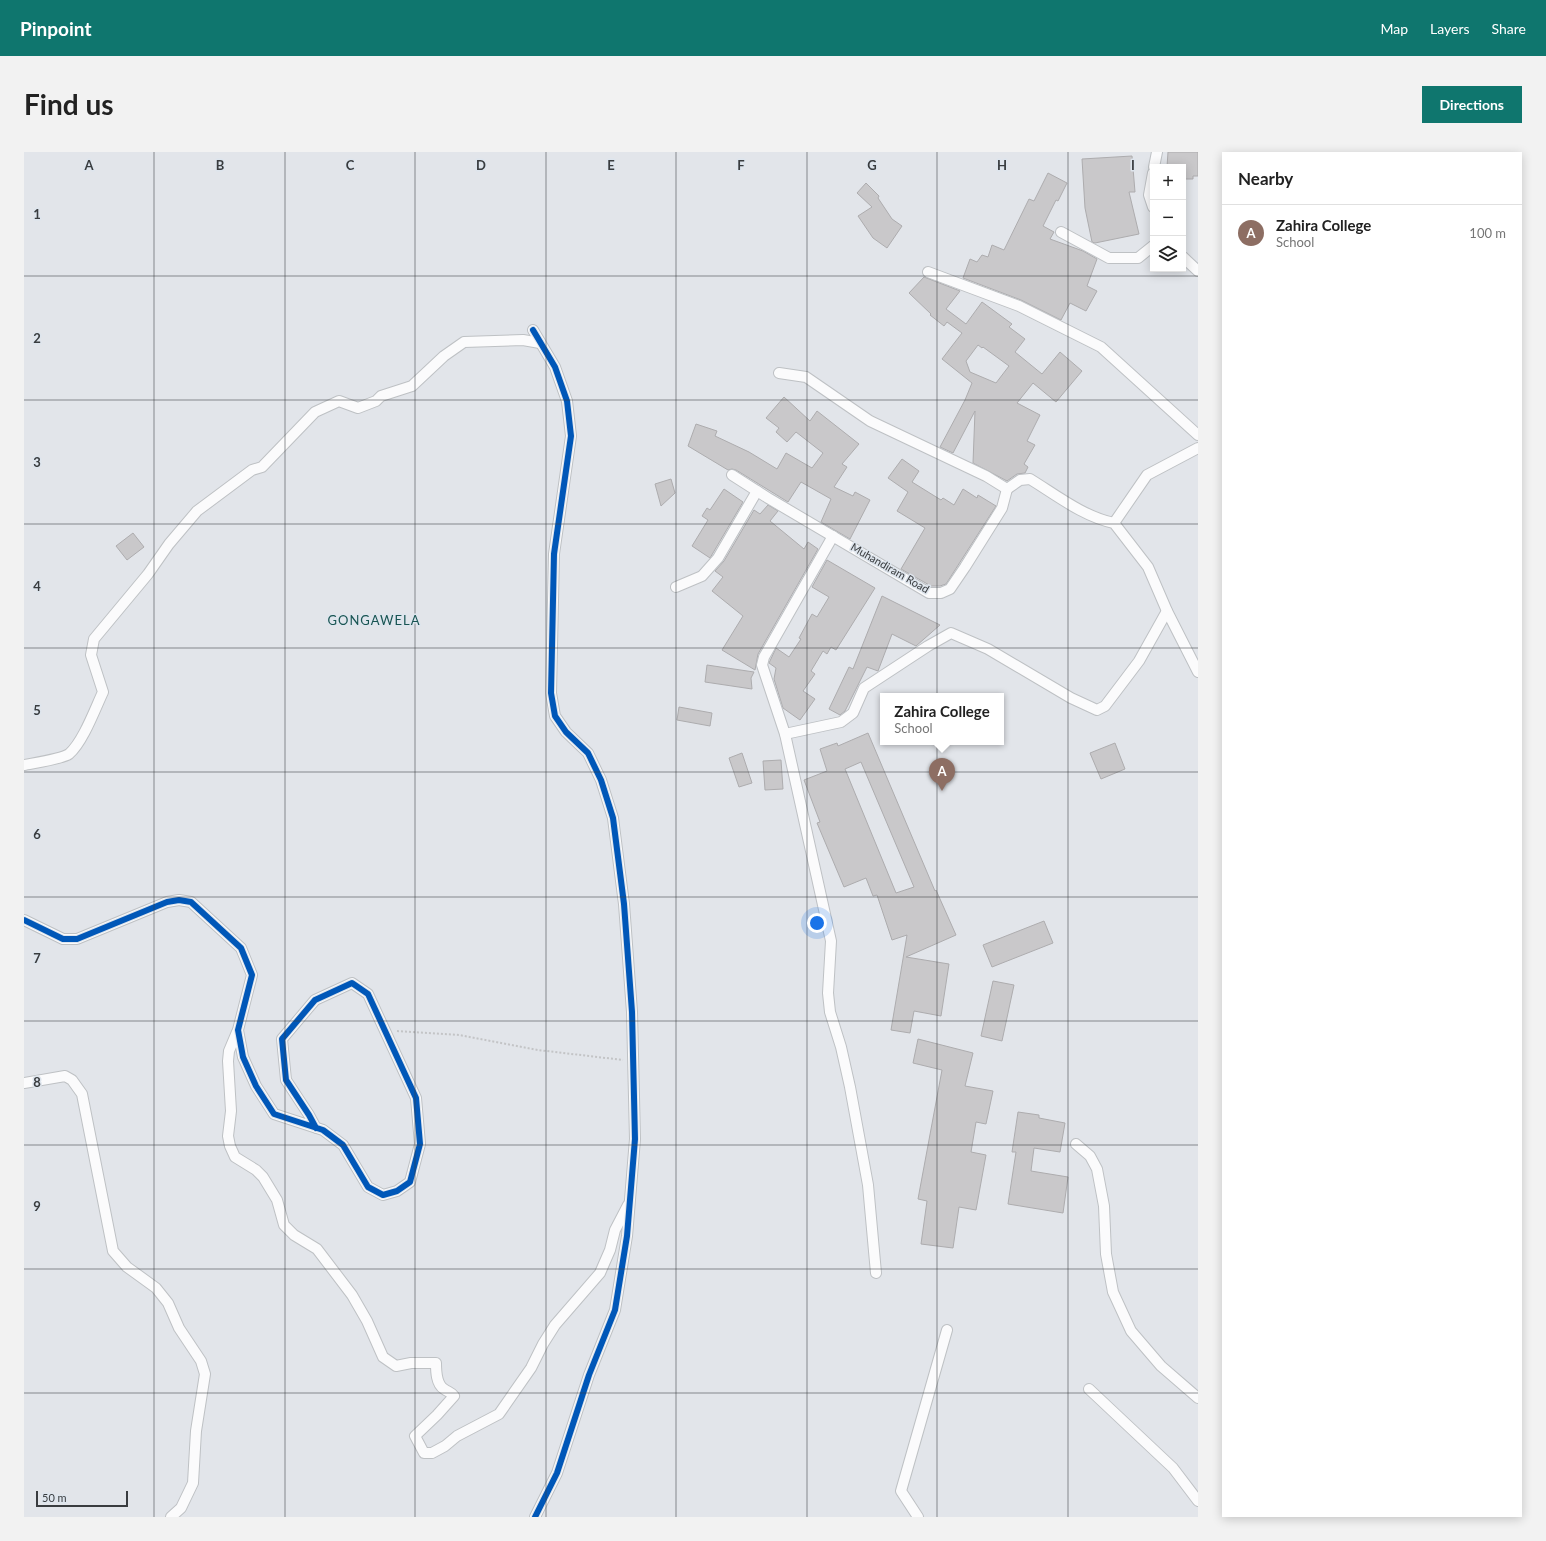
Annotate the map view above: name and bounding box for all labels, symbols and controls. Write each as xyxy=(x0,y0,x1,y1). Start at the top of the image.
text: Pinpoint xyxy=(20,17,91,40)
text: Map xyxy=(1380,20,1408,37)
text: Layers xyxy=(1430,20,1470,37)
text: Share xyxy=(1492,20,1526,37)
button: Directions xyxy=(1422,86,1522,123)
text: Find us xyxy=(24,87,114,121)
text: A xyxy=(83,157,94,173)
text: B xyxy=(216,157,225,173)
text: C xyxy=(346,157,355,173)
text: D xyxy=(476,157,486,173)
text: E xyxy=(607,157,615,173)
text: F xyxy=(737,157,745,173)
text: G xyxy=(867,157,877,173)
text: H xyxy=(997,157,1007,173)
text: I xyxy=(1131,157,1135,173)
map controls xyxy=(1150,164,1186,272)
button: + xyxy=(1150,164,1186,200)
text: Nearby xyxy=(1238,168,1293,189)
button: − xyxy=(1150,200,1186,236)
text: 1 xyxy=(33,206,41,222)
text: Zahira College xyxy=(1276,216,1371,234)
text: A xyxy=(1246,225,1256,241)
text: 100 m xyxy=(1469,225,1506,241)
text: School xyxy=(1276,234,1314,250)
button: layers xyxy=(1150,236,1186,272)
text: 2 xyxy=(33,330,41,346)
text: 3 xyxy=(33,454,41,470)
street label: Muhandiram Road xyxy=(849,540,932,595)
text: 4 xyxy=(33,578,41,594)
district label: GONGAWELA xyxy=(328,612,420,628)
popup xyxy=(880,693,1004,745)
text: 5 xyxy=(33,702,41,718)
text: Zahira College xyxy=(894,702,990,720)
text: School xyxy=(894,720,933,736)
pin: A xyxy=(929,758,955,791)
text: 6 xyxy=(33,826,41,842)
your location xyxy=(807,913,827,933)
text: 7 xyxy=(33,950,41,966)
text: 8 xyxy=(33,1074,41,1090)
text: 9 xyxy=(33,1198,41,1214)
scale bar xyxy=(36,1489,128,1508)
text: 50 m xyxy=(42,1491,67,1504)

